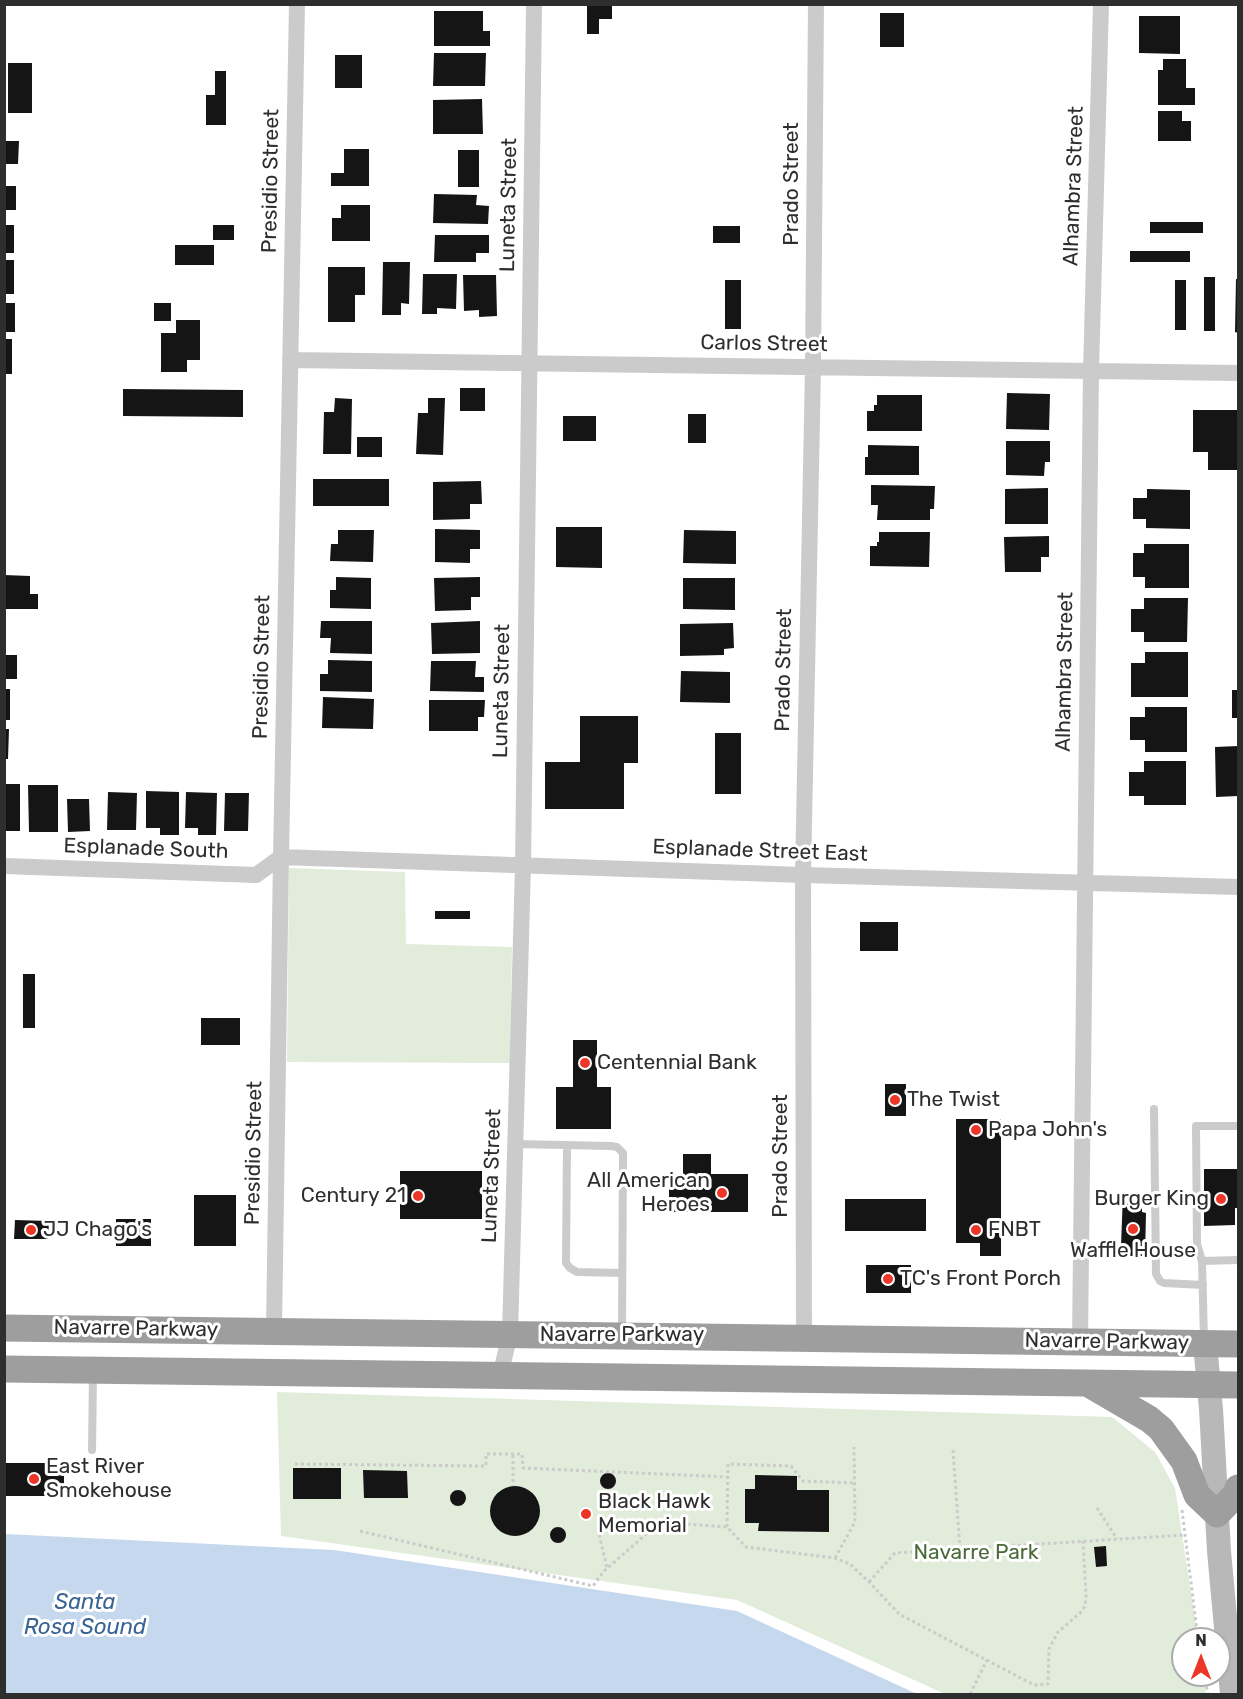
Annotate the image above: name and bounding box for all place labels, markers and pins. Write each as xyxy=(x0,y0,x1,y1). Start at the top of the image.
place label: Centennial Bank xyxy=(597,1050,757,1076)
marker: Centennial Bank xyxy=(578,1056,592,1070)
place label: The Twist xyxy=(907,1087,1000,1113)
marker: The Twist xyxy=(888,1093,902,1107)
place label: Papa John's xyxy=(988,1117,1107,1143)
marker: Papa John's xyxy=(969,1123,983,1137)
place label: All American Heroes xyxy=(587,1168,710,1218)
place label: Century 21 xyxy=(301,1183,406,1209)
marker: All American Heroes xyxy=(715,1186,729,1200)
place label: Burger King xyxy=(1094,1186,1209,1212)
marker: Century 21 xyxy=(411,1189,425,1203)
marker: Burger King xyxy=(1214,1192,1228,1206)
place label: JJ Chago's xyxy=(43,1217,152,1243)
place label: FNBT xyxy=(988,1217,1041,1243)
marker: Waffle House xyxy=(1126,1222,1140,1236)
marker: JJ Chago's xyxy=(24,1223,38,1237)
marker: FNBT xyxy=(969,1223,983,1237)
place label: Waffle House xyxy=(1070,1238,1196,1264)
place label: TC's Front Porch xyxy=(900,1266,1061,1292)
marker: TC's Front Porch xyxy=(881,1272,895,1286)
place label: East River Smokehouse xyxy=(46,1454,172,1504)
marker: East River Smokehouse xyxy=(27,1472,41,1486)
place label: Black Hawk Memorial xyxy=(598,1489,711,1539)
marker: Black Hawk Memorial xyxy=(579,1507,593,1521)

